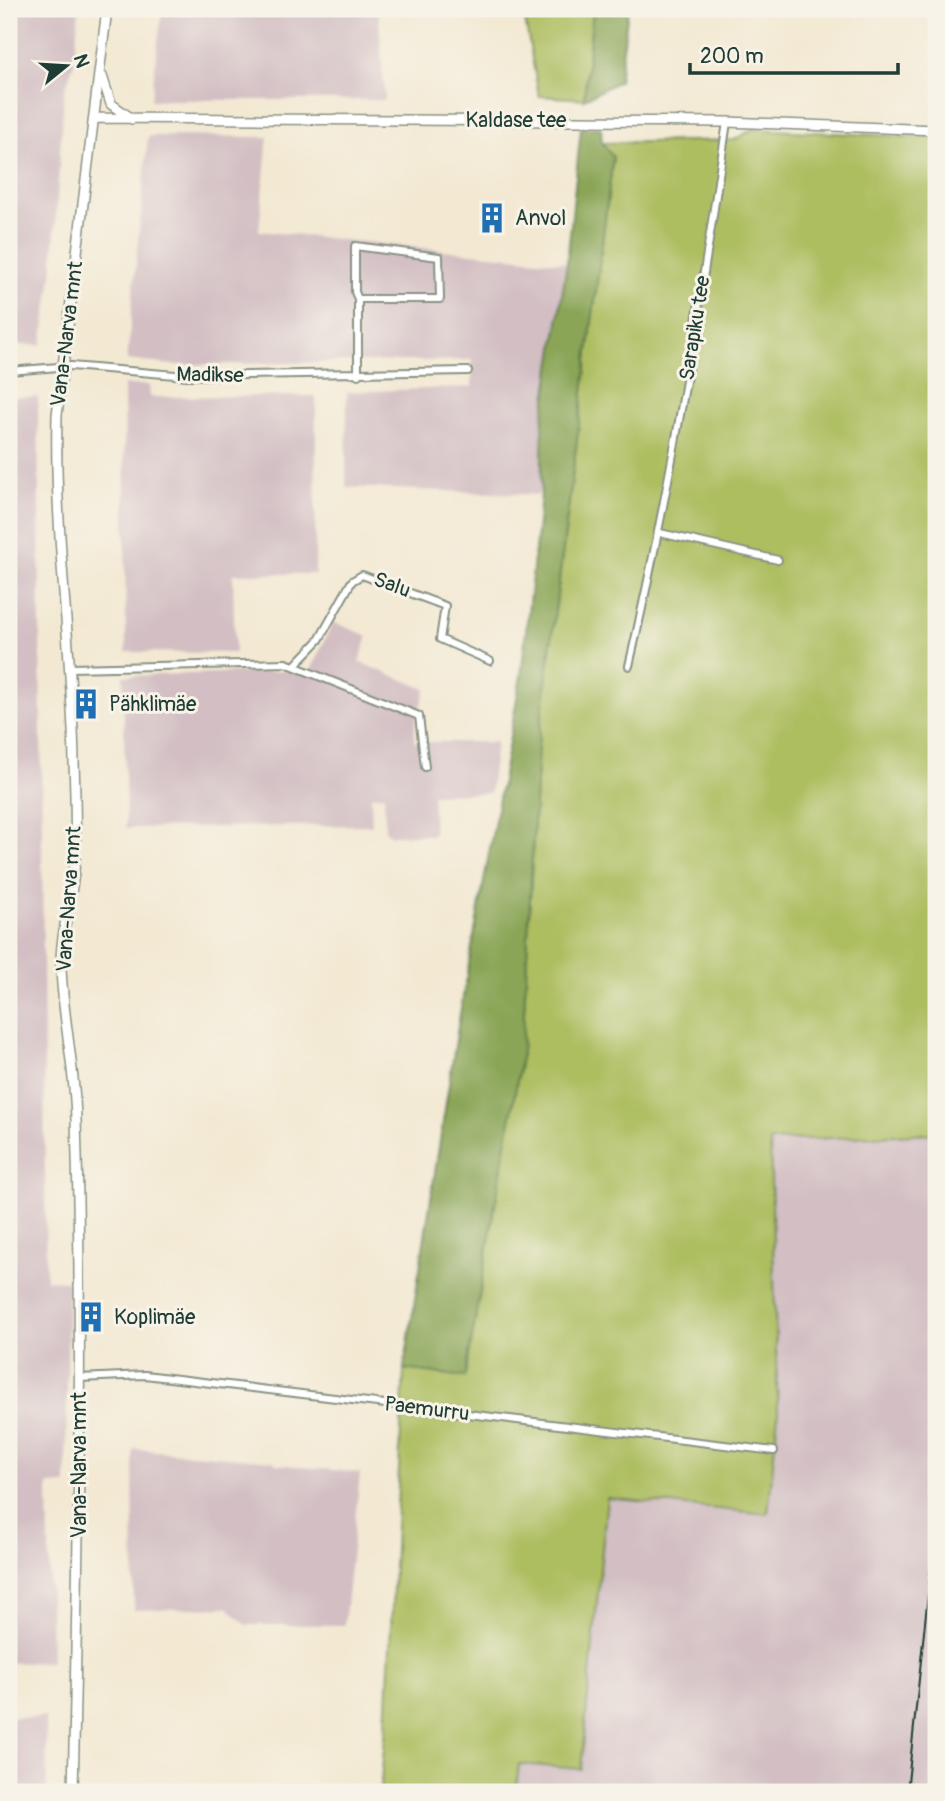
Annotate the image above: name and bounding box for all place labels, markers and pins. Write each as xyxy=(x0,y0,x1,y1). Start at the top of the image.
building icon: Anvol xyxy=(475,201,509,235)
place label: Anvol xyxy=(515,205,566,232)
building icon: Pähklimäe xyxy=(69,687,103,721)
place label: Pähklimäe xyxy=(109,691,197,718)
building icon: Koplimäe xyxy=(74,1300,108,1334)
place label: Koplimäe xyxy=(114,1304,196,1331)

